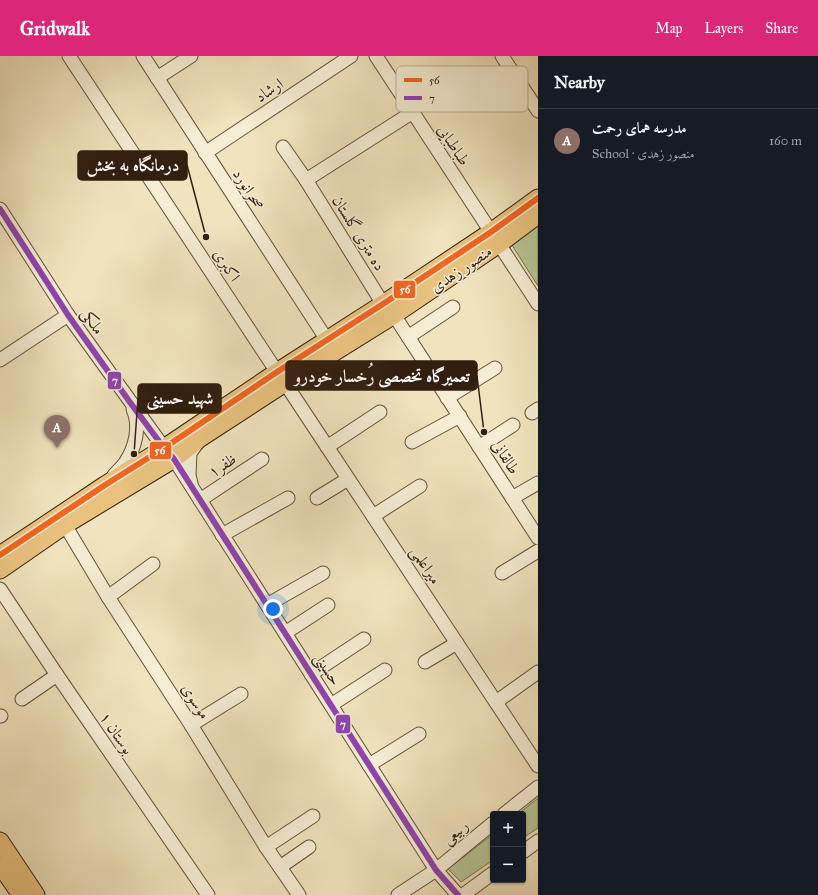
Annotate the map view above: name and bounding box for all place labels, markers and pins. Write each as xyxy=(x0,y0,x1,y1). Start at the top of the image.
callout: درمانگاه به بخش xyxy=(78,151,187,180)
callout: تعمیرگاه تخصصی رُخسار خودرو xyxy=(286,361,477,390)
callout: شهید حسینی xyxy=(138,384,221,413)
pin: A xyxy=(44,415,70,448)

